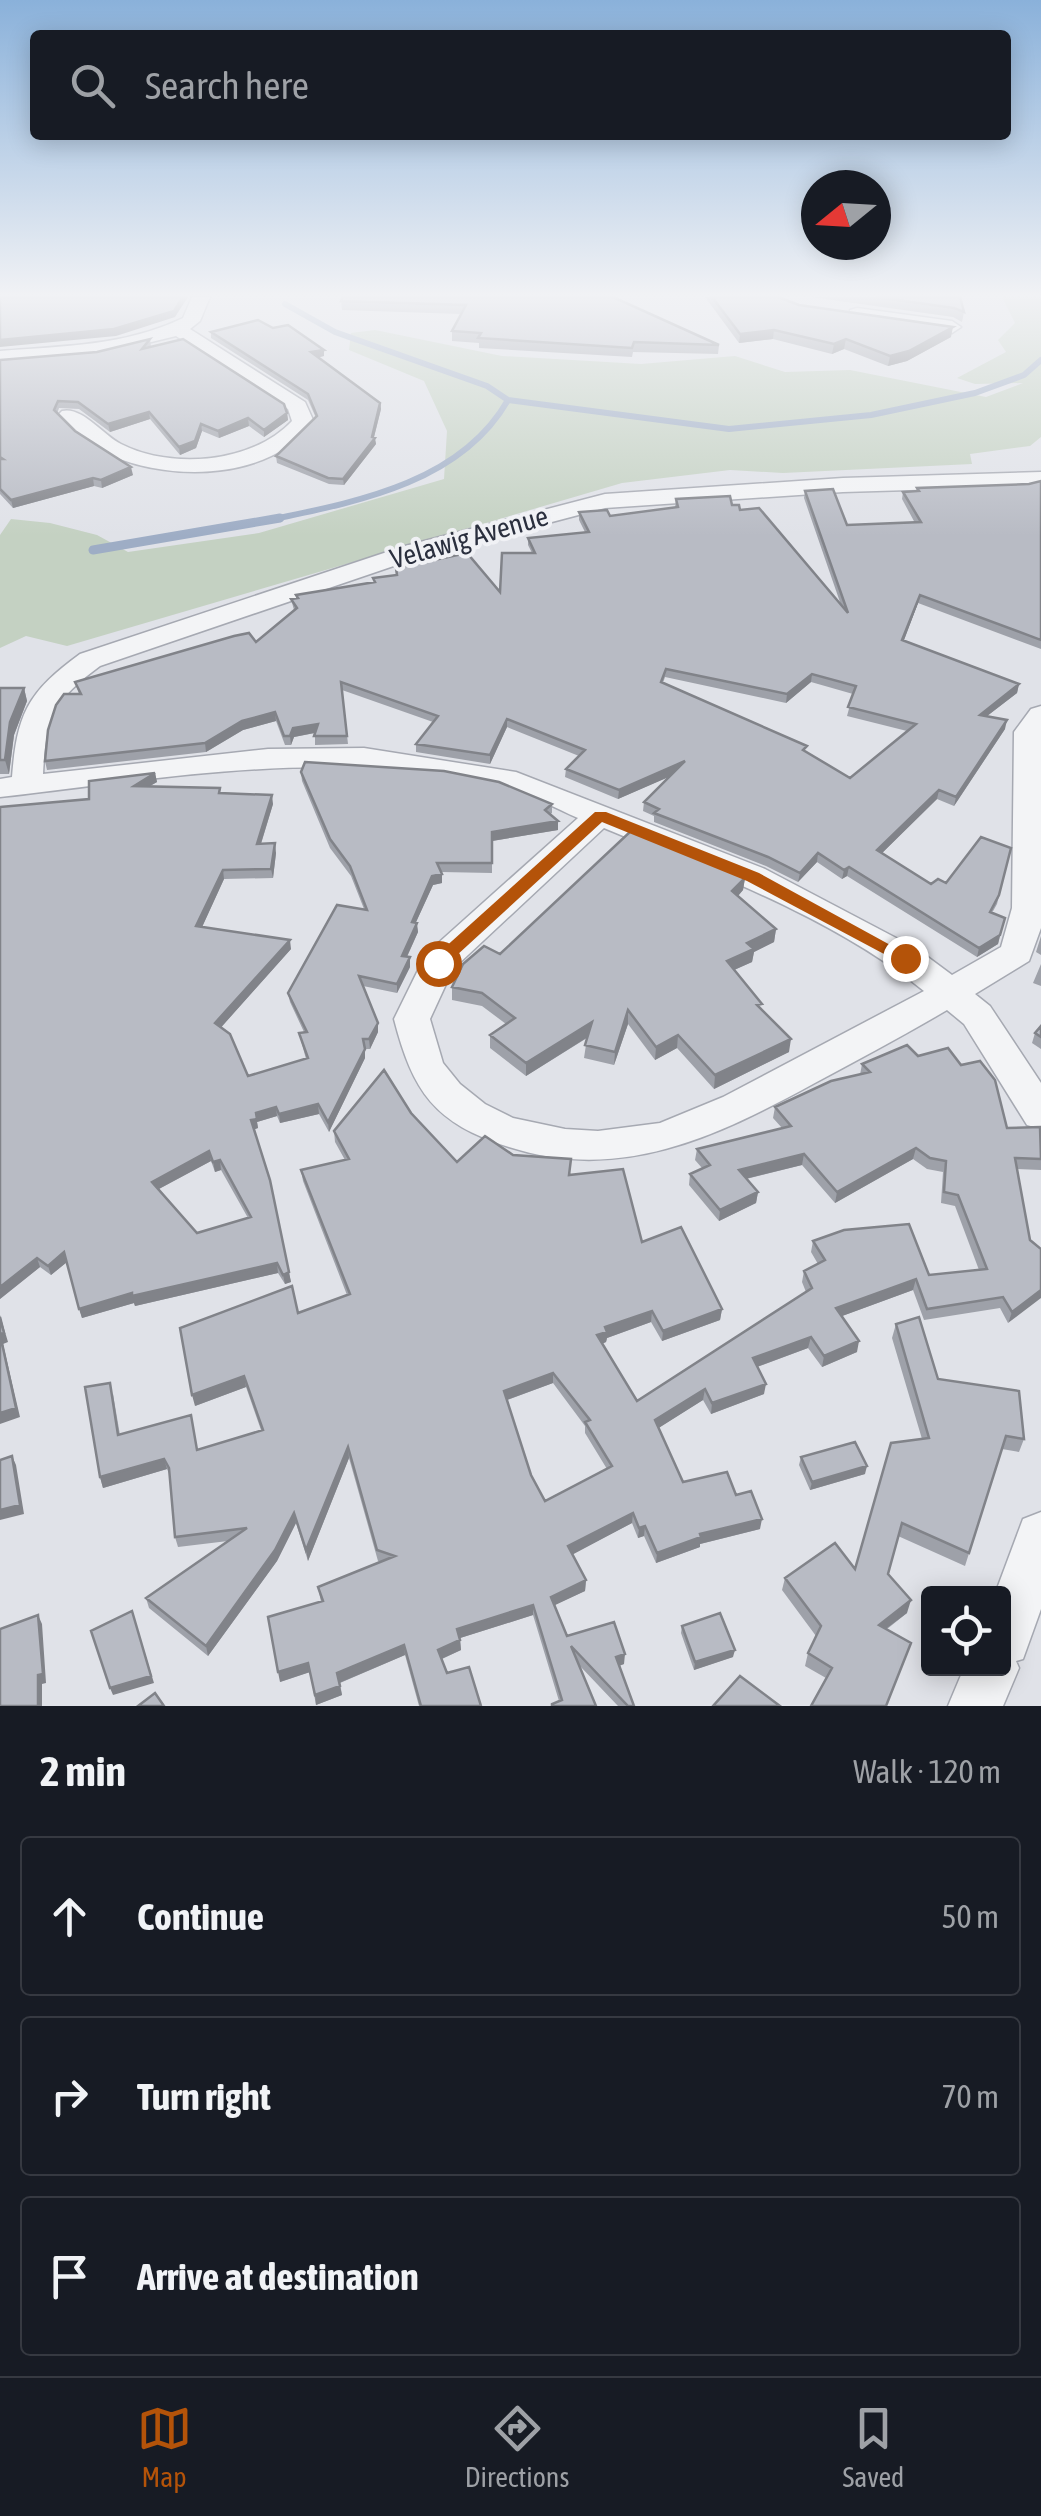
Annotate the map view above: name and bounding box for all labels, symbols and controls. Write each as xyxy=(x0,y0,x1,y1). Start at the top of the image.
search box xyxy=(30,30,1011,140)
icon: search xyxy=(65,58,120,113)
text: Search here xyxy=(145,64,309,107)
north arrow xyxy=(801,170,891,260)
street label: Velawig Avenue xyxy=(386,499,552,575)
route end xyxy=(883,936,929,982)
route start xyxy=(416,941,462,987)
map controls xyxy=(921,1586,1011,1676)
button: locate xyxy=(921,1586,1011,1676)
text: 2 min xyxy=(40,1747,126,1795)
text: Walk · 120 m xyxy=(853,1753,1001,1790)
icon: ahead xyxy=(42,1889,97,1944)
text: Continue xyxy=(137,1895,264,1938)
text: 50 m xyxy=(941,1898,999,1935)
icon: right xyxy=(42,2069,97,2124)
text: Turn right xyxy=(137,2075,271,2118)
text: 70 m xyxy=(941,2078,999,2115)
icon: arrive xyxy=(42,2249,97,2304)
text: Arrive at destination xyxy=(137,2255,419,2298)
tab: Map xyxy=(137,2401,192,2493)
tab: Directions xyxy=(465,2401,569,2493)
tab: Saved xyxy=(843,2401,904,2493)

